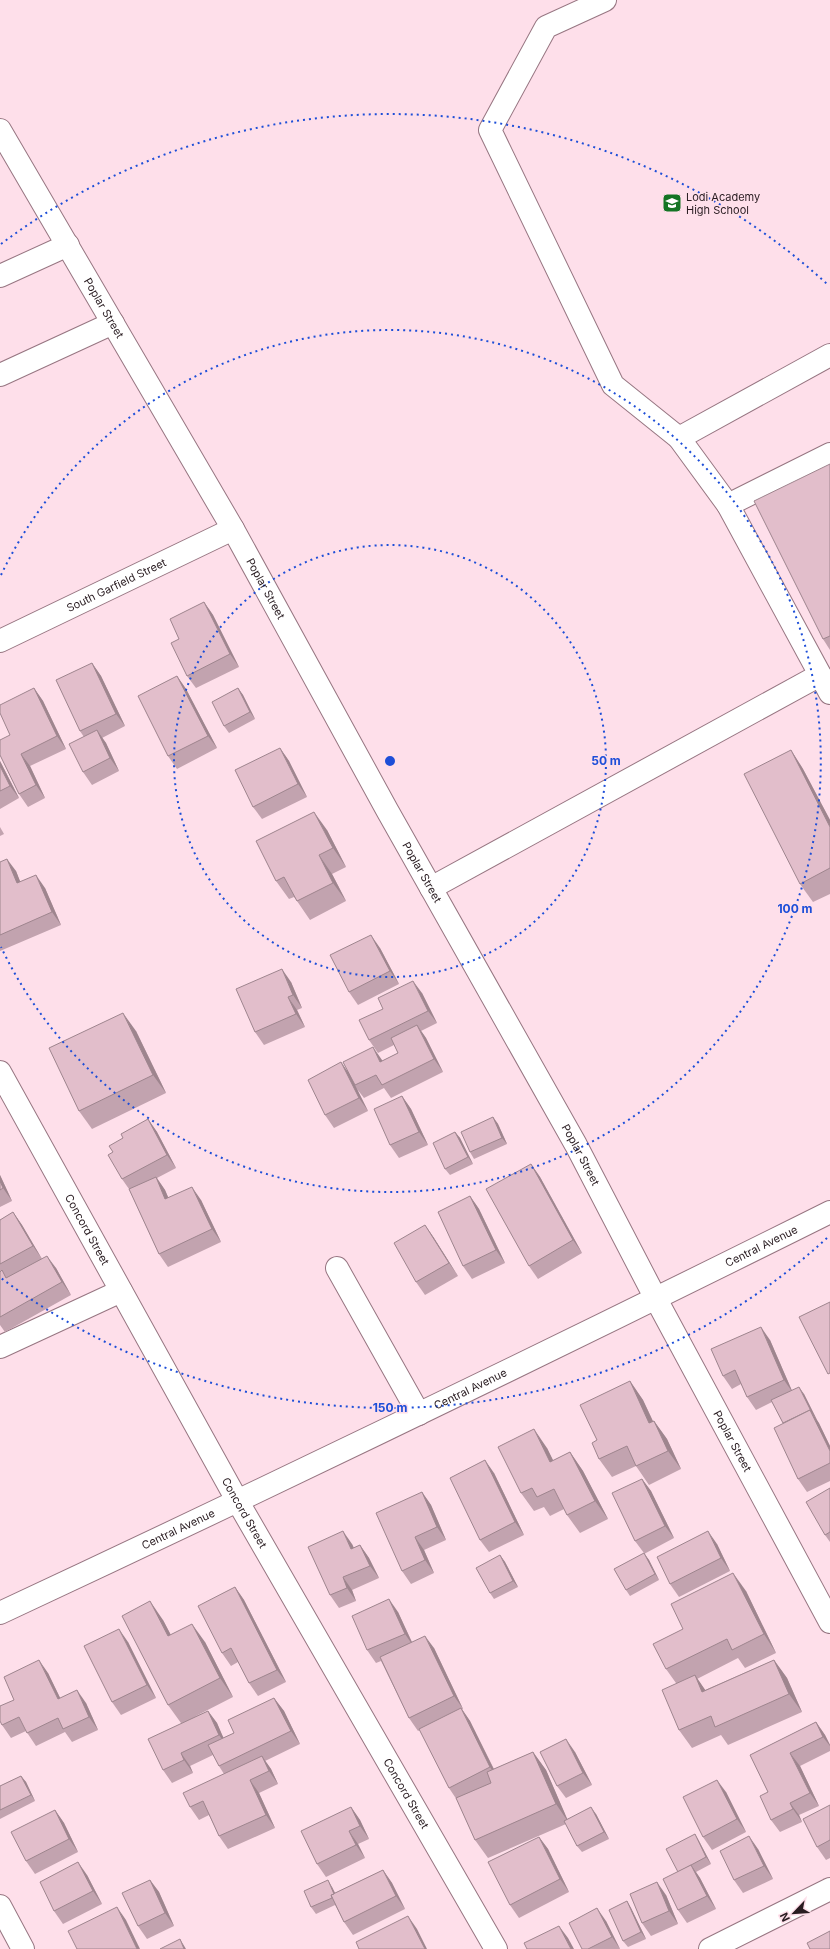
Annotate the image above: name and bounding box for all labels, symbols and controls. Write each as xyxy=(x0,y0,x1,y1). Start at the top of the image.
place label: Lodi Academy High School xyxy=(686,190,760,217)
school or university icon: Lodi Academy High School xyxy=(661,192,683,214)
street label: Poplar Street xyxy=(81,275,127,341)
street label: South Garfield Street xyxy=(64,555,169,615)
street label: Poplar Street xyxy=(243,556,288,622)
text: 50 m xyxy=(591,753,621,768)
centre of rings xyxy=(383,754,397,768)
street label: Poplar Street xyxy=(399,839,445,905)
text: 100 m xyxy=(777,901,813,916)
street label: Poplar Street xyxy=(559,1122,603,1188)
street label: Concord Street xyxy=(62,1192,113,1268)
street label: Central Avenue xyxy=(723,1222,800,1270)
street label: Central Avenue xyxy=(432,1365,509,1412)
text: 150 m xyxy=(373,1400,407,1415)
street label: Poplar Street xyxy=(710,1408,755,1474)
street label: Concord Street xyxy=(219,1475,270,1551)
street label: Central Avenue xyxy=(139,1506,217,1552)
street label: Concord Street xyxy=(380,1756,432,1831)
north arrow xyxy=(774,1893,814,1933)
text: N xyxy=(777,1910,793,1924)

